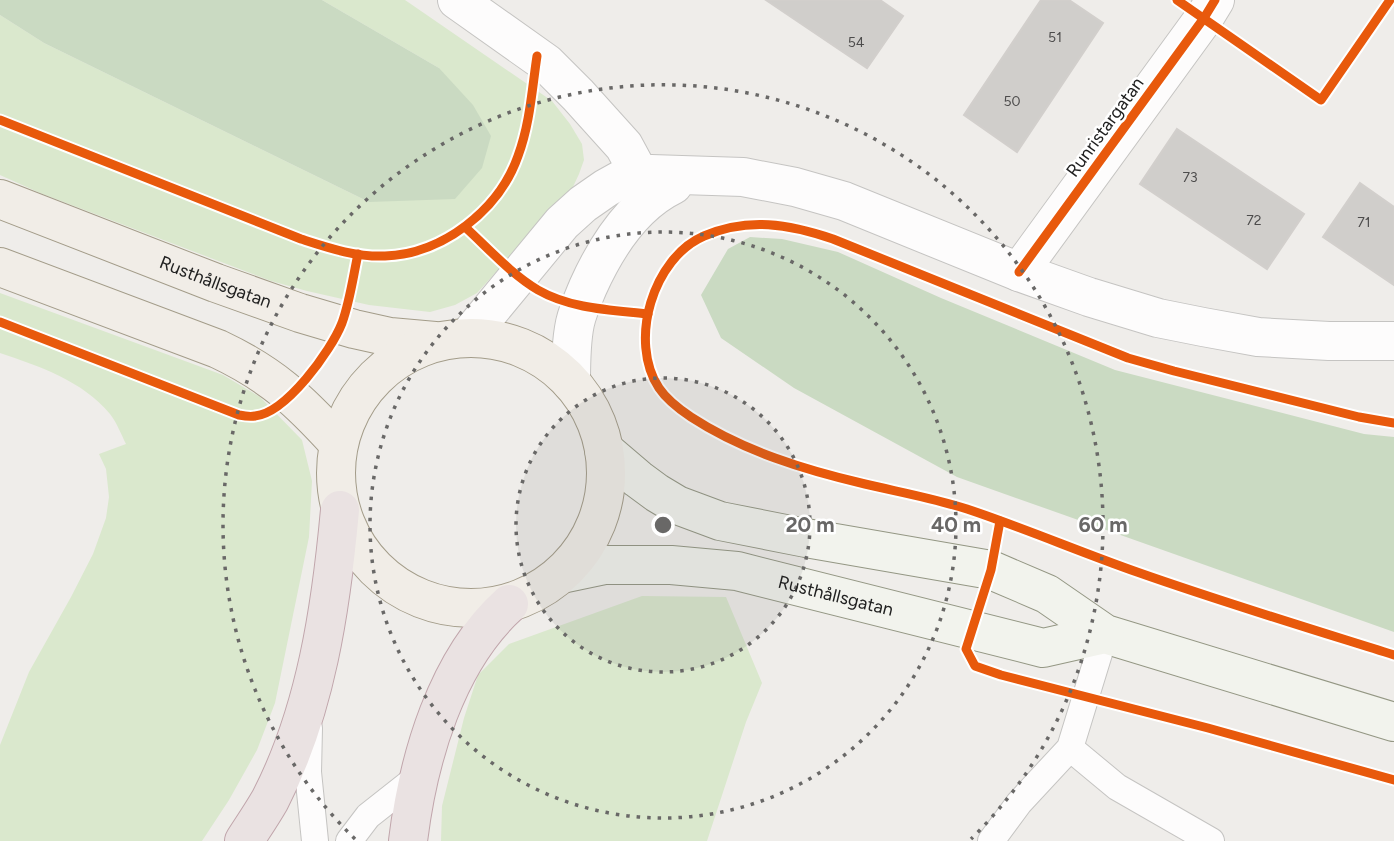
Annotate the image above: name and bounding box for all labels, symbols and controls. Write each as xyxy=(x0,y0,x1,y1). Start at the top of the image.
house number: 51 xyxy=(1048,29,1062,46)
house number: 54 xyxy=(848,34,865,51)
street label: Runristargatan xyxy=(1061,73,1149,181)
house number: 50 xyxy=(1003,93,1021,110)
house number: 73 xyxy=(1182,169,1198,186)
house number: 72 xyxy=(1246,212,1262,229)
house number: 71 xyxy=(1357,214,1371,231)
street label: Rusthållsgatan xyxy=(156,251,274,313)
text: 20 m xyxy=(785,512,835,537)
text: 40 m xyxy=(931,512,981,537)
text: 60 m xyxy=(1078,512,1128,537)
centre of rings xyxy=(651,513,675,537)
street label: Rusthållsgatan xyxy=(776,571,896,621)

